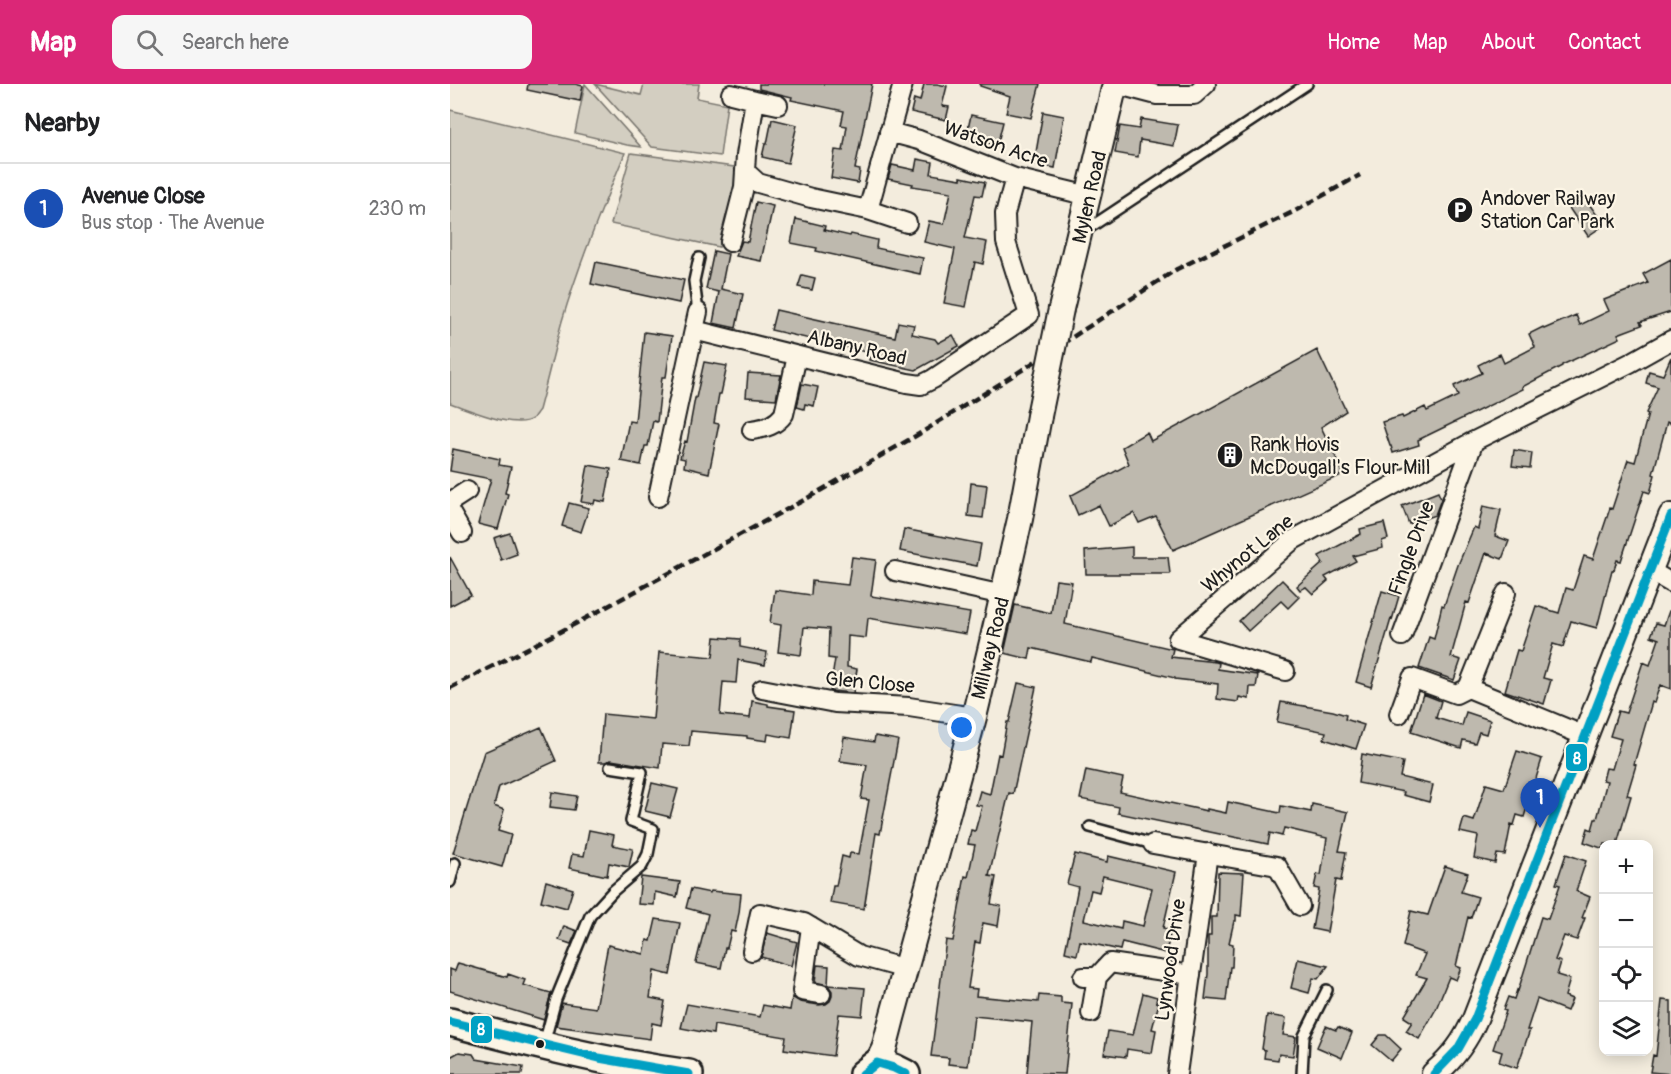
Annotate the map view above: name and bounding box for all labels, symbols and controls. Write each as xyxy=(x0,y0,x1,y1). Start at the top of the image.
search box xyxy=(112,15,532,69)
text: Map xyxy=(30,25,76,60)
icon: search xyxy=(133,26,166,59)
text: Search here xyxy=(181,28,289,56)
text: Home xyxy=(1327,29,1380,56)
text: Map xyxy=(1413,29,1448,56)
text: About xyxy=(1481,29,1535,56)
text: Contact xyxy=(1568,29,1641,56)
text: Nearby xyxy=(24,107,100,139)
street label: Watson Acre xyxy=(940,115,1051,174)
street label: Mylen Road xyxy=(1067,148,1112,246)
text: Avenue Close xyxy=(81,182,205,210)
place label: Andover Railway Station Car Park xyxy=(1480,186,1616,234)
parking icon: Andover Railway Station Car Park xyxy=(1445,195,1475,225)
text: 1 xyxy=(40,196,47,221)
text: 230 m xyxy=(369,196,426,221)
text: Bus stop · The Avenue xyxy=(81,210,264,235)
street label: Albany Road xyxy=(805,324,909,371)
place label: Rank Hovis McDougall's Flour Mill xyxy=(1250,432,1431,480)
building icon: Rank Hovis McDougall's Flour Mill xyxy=(1215,440,1245,470)
street label: Fingle Drive xyxy=(1383,498,1440,599)
street label: Whynot Lane xyxy=(1196,509,1298,598)
street label: Millway Road xyxy=(966,594,1015,702)
street label: Glen Close xyxy=(824,666,916,699)
your location xyxy=(947,713,976,742)
line badge: 8 xyxy=(1565,743,1588,772)
text: 8 xyxy=(1573,749,1581,769)
pin: 1 xyxy=(1520,778,1560,828)
map controls xyxy=(1599,840,1653,1056)
button: + xyxy=(1599,840,1653,894)
button: − xyxy=(1599,894,1653,948)
street label: Lynwood Drive xyxy=(1150,897,1191,1023)
button: locate xyxy=(1599,948,1653,1002)
button: layers xyxy=(1599,1002,1653,1056)
line badge: 8 xyxy=(470,1015,493,1044)
text: 8 xyxy=(477,1020,485,1040)
unlabelled marker xyxy=(534,1038,546,1050)

